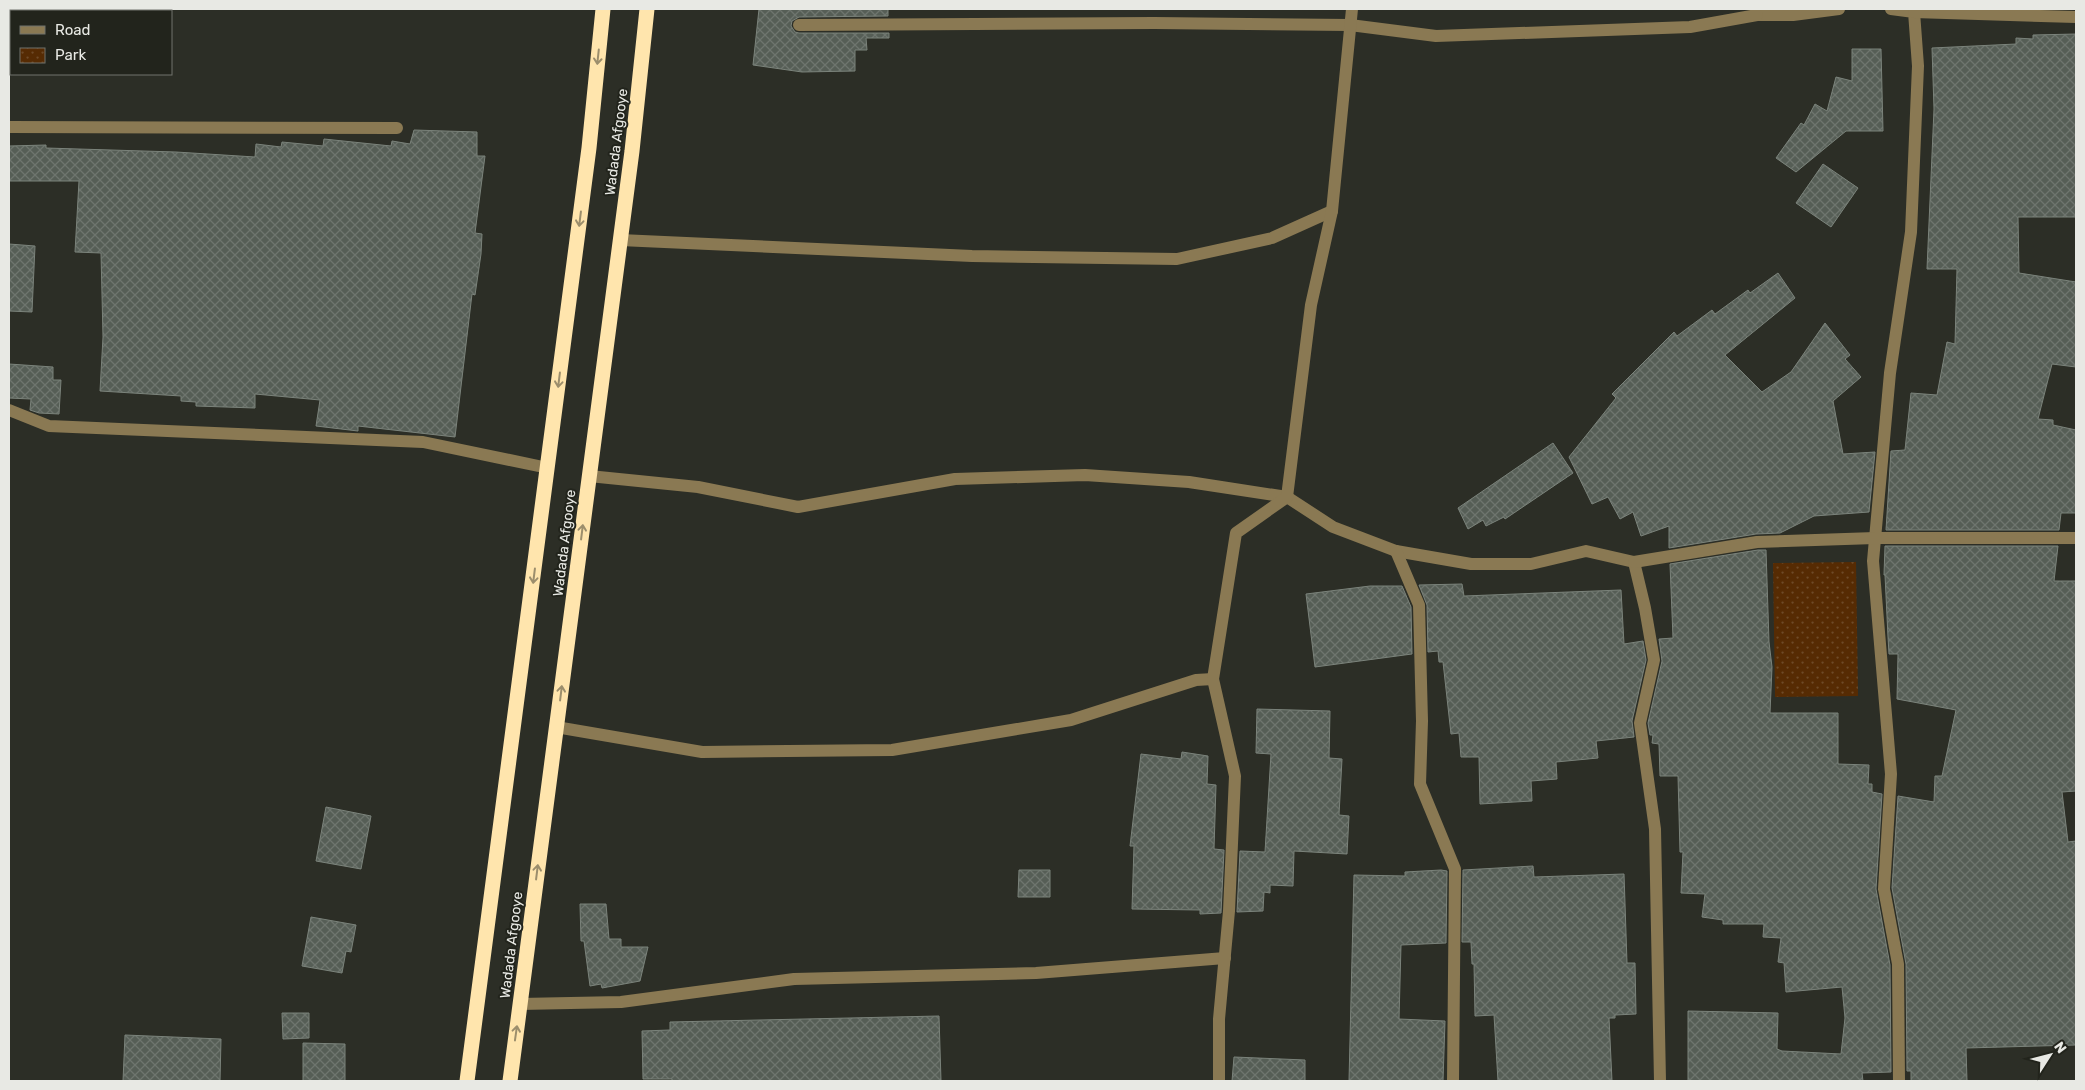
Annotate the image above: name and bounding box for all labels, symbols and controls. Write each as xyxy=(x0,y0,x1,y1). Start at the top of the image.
legend xyxy=(10,10,172,75)
text: Road xyxy=(55,21,91,39)
text: Park xyxy=(55,46,86,64)
one-way arrow xyxy=(594,49,603,65)
street label: Wadada Afgooye xyxy=(602,87,632,197)
one-way arrow xyxy=(575,210,585,226)
one-way arrow xyxy=(554,372,564,388)
street label: Wadada Afgooye xyxy=(550,488,580,598)
one-way arrow xyxy=(577,525,587,541)
one-way arrow xyxy=(528,567,538,583)
one-way arrow xyxy=(556,686,566,702)
one-way arrow xyxy=(532,864,542,880)
street label: Wadada Afgooye xyxy=(497,890,527,1000)
one-way arrow xyxy=(511,1025,521,1041)
north arrow xyxy=(2025,1030,2075,1080)
text: N xyxy=(2050,1039,2070,1057)

